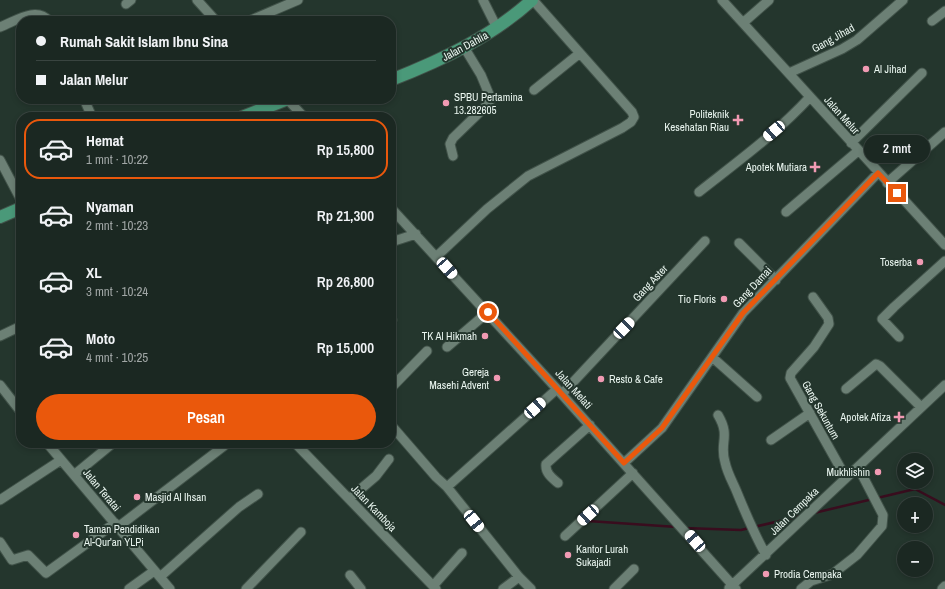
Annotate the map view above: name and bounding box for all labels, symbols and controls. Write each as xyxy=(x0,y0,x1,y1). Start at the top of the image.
street label: Gang Jihad xyxy=(809,21,857,55)
street label: Jalan Dahlia xyxy=(440,28,490,64)
text: Rumah Sakit Islam Ibnu Sina xyxy=(60,31,228,52)
place label: Al Jihad xyxy=(873,62,907,76)
marker: Al Jihad xyxy=(861,64,871,74)
text: Jalan Melur xyxy=(60,69,128,90)
place label: SPBU Pertamina 13.282605 xyxy=(454,90,523,117)
street label: Jalan Melur xyxy=(821,93,863,137)
marker: SPBU Pertamina 13.282605 xyxy=(441,98,451,108)
place label: Politeknik Kesehatan Riau xyxy=(664,107,729,134)
marker: Politeknik Kesehatan Riau xyxy=(732,114,744,126)
car xyxy=(761,119,787,143)
text: Hemat xyxy=(86,130,124,151)
icon: car xyxy=(38,131,74,167)
callout: 2 mnt xyxy=(864,135,930,163)
text: Rp 15,800 xyxy=(317,139,374,160)
text: 2 mnt xyxy=(883,140,911,157)
text: 1 mnt · 10:22 xyxy=(86,151,148,168)
place label: Apotek Mutiara xyxy=(745,160,807,174)
marker: Apotek Mutiara xyxy=(810,162,820,172)
route end xyxy=(888,184,906,202)
text: Nyaman xyxy=(86,196,134,217)
icon: car xyxy=(38,197,74,233)
text: Rp 21,300 xyxy=(317,205,374,226)
text: 2 mnt · 10:23 xyxy=(86,217,148,234)
car xyxy=(435,255,459,281)
place label: Toserba xyxy=(880,255,912,269)
marker: Toserba xyxy=(915,257,925,267)
text: XL xyxy=(86,262,102,283)
street label: Gang Aster xyxy=(629,262,671,304)
icon: car xyxy=(38,263,74,299)
street label: Gang Damai xyxy=(729,264,775,310)
text: Rp 26,800 xyxy=(317,271,374,292)
text: 3 mnt · 10:24 xyxy=(86,283,148,300)
place label: Tio Floris xyxy=(678,292,716,306)
marker: Tio Floris xyxy=(719,294,729,304)
route start xyxy=(479,303,497,321)
car xyxy=(611,315,637,341)
text: Moto xyxy=(86,328,115,349)
icon: car xyxy=(38,329,74,365)
place label: TK Al Hikmah xyxy=(422,329,477,343)
marker: TK Al Hikmah xyxy=(480,331,490,341)
text: Rp 15,000 xyxy=(317,337,374,358)
text: 4 mnt · 10:25 xyxy=(86,349,148,366)
place label: Gereja Masehi Advent xyxy=(429,365,489,392)
street label: Jalan Melati xyxy=(553,366,595,412)
place label: Resto & Cafe xyxy=(609,372,663,386)
marker: Gereja Masehi Advent xyxy=(492,373,502,383)
marker: Resto & Cafe xyxy=(596,374,606,384)
street label: Gang Sekuntum xyxy=(799,378,843,442)
button: Pesan xyxy=(36,394,376,440)
car xyxy=(522,396,548,420)
place label: Apotek Afiza xyxy=(839,410,891,424)
marker: Apotek Afiza xyxy=(894,412,904,422)
map controls xyxy=(897,453,933,577)
button: layers xyxy=(897,453,933,489)
place label: Mukhlishin xyxy=(826,465,870,479)
street label: Jalan Teratai xyxy=(80,466,124,514)
marker: Mukhlishin xyxy=(873,467,883,477)
street label: Jalan Kamboja xyxy=(348,482,400,534)
street label: Jalan Cempaka xyxy=(767,484,821,538)
place label: Masjid Al Ihsan xyxy=(145,490,206,504)
marker: Masjid Al Ihsan xyxy=(132,492,142,502)
button: + xyxy=(897,497,933,533)
car xyxy=(575,503,601,527)
car xyxy=(462,508,486,534)
place label: Taman Pendidikan Al-Qur'an YLPi xyxy=(83,522,159,549)
car xyxy=(683,528,707,554)
marker: Taman Pendidikan Al-Qur'an YLPi xyxy=(71,530,81,540)
button: − xyxy=(897,541,933,577)
place label: Kantor Lurah Sukajadi xyxy=(576,542,628,569)
marker: Kantor Lurah Sukajadi xyxy=(563,550,573,560)
place label: Prodia Cempaka xyxy=(774,567,842,581)
marker: Prodia Cempaka xyxy=(761,569,771,579)

